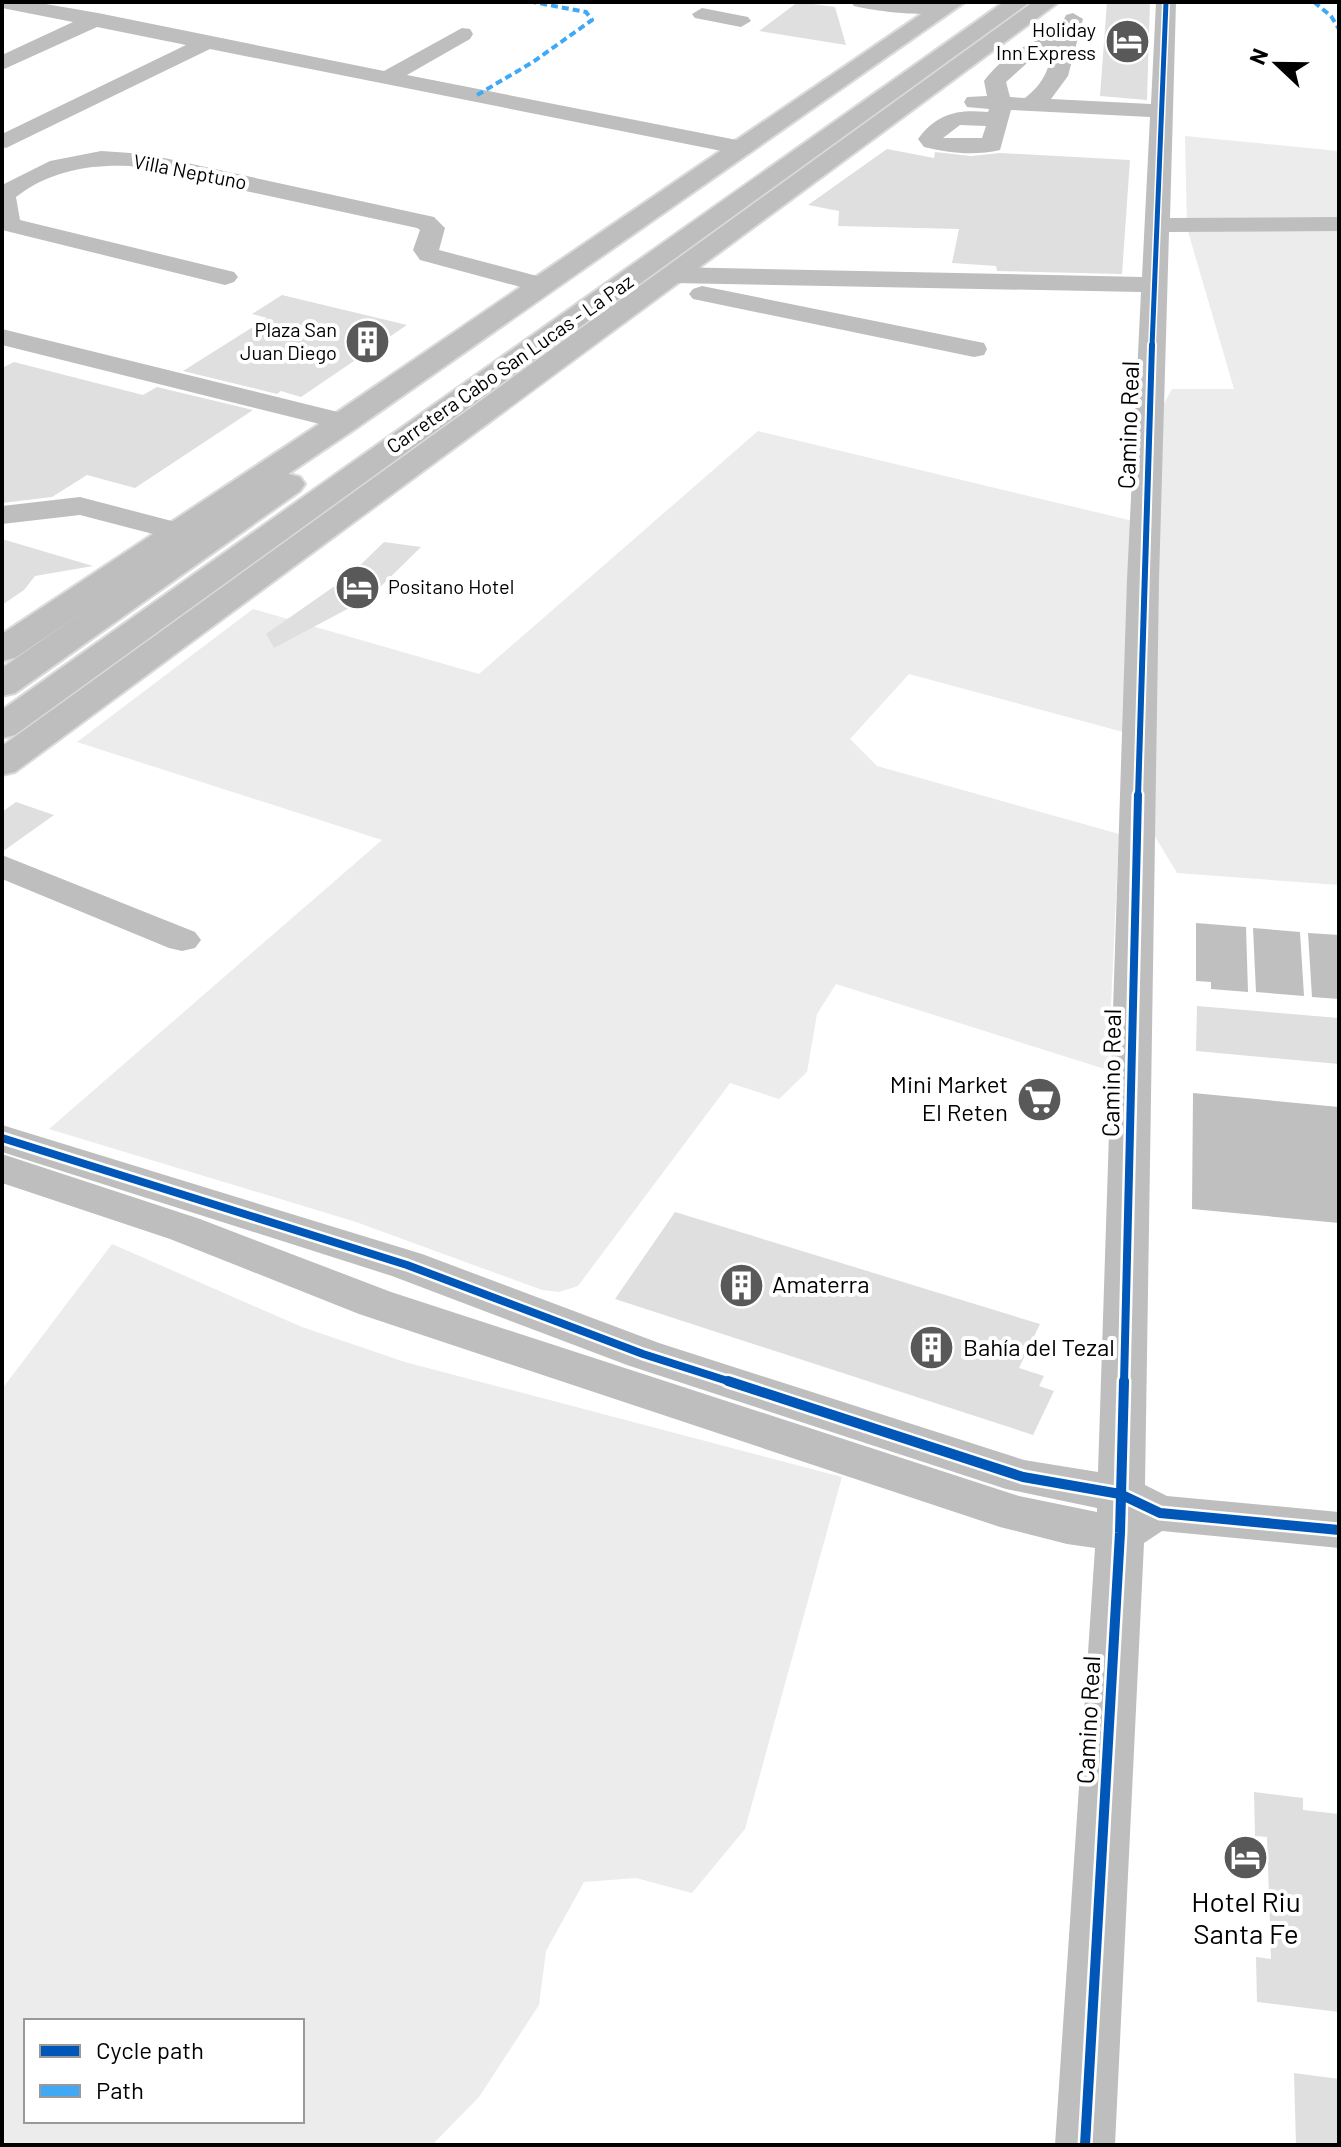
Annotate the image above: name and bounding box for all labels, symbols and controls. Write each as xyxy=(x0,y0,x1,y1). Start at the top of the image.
place label: Holiday Inn Express xyxy=(996,17,1096,64)
hotel icon: Holiday Inn Express xyxy=(1103,18,1151,66)
north arrow xyxy=(1237,24,1317,104)
text: N xyxy=(1243,44,1272,68)
street label: Villa Neptuno xyxy=(131,148,249,194)
street label: Carretera Cabo San Lucas - La Paz xyxy=(382,269,637,458)
place label: Plaza San Juan Diego xyxy=(240,317,337,364)
building icon: Plaza San Juan Diego xyxy=(344,318,392,366)
street label: Camino Real xyxy=(1111,360,1144,490)
hotel icon: Positano Hotel xyxy=(333,563,381,611)
place label: Positano Hotel xyxy=(388,574,514,598)
street label: Camino Real xyxy=(1095,1009,1126,1137)
place label: Mini Market El Reten xyxy=(890,1069,1008,1126)
supermarket icon: Mini Market El Reten xyxy=(1015,1075,1063,1123)
building icon: Amaterra xyxy=(717,1261,765,1309)
place label: Amaterra xyxy=(772,1269,869,1298)
building icon: Bahía del Tezal xyxy=(908,1324,956,1372)
place label: Bahía del Tezal xyxy=(963,1332,1115,1361)
street label: Camino Real xyxy=(1070,1655,1105,1785)
hotel icon: Hotel Riu Santa Fe xyxy=(1222,1833,1270,1881)
place label: Hotel Riu Santa Fe xyxy=(1191,1884,1301,1950)
legend xyxy=(24,2019,304,2123)
text: Cycle path xyxy=(96,2035,204,2064)
text: Path xyxy=(96,2075,144,2104)

